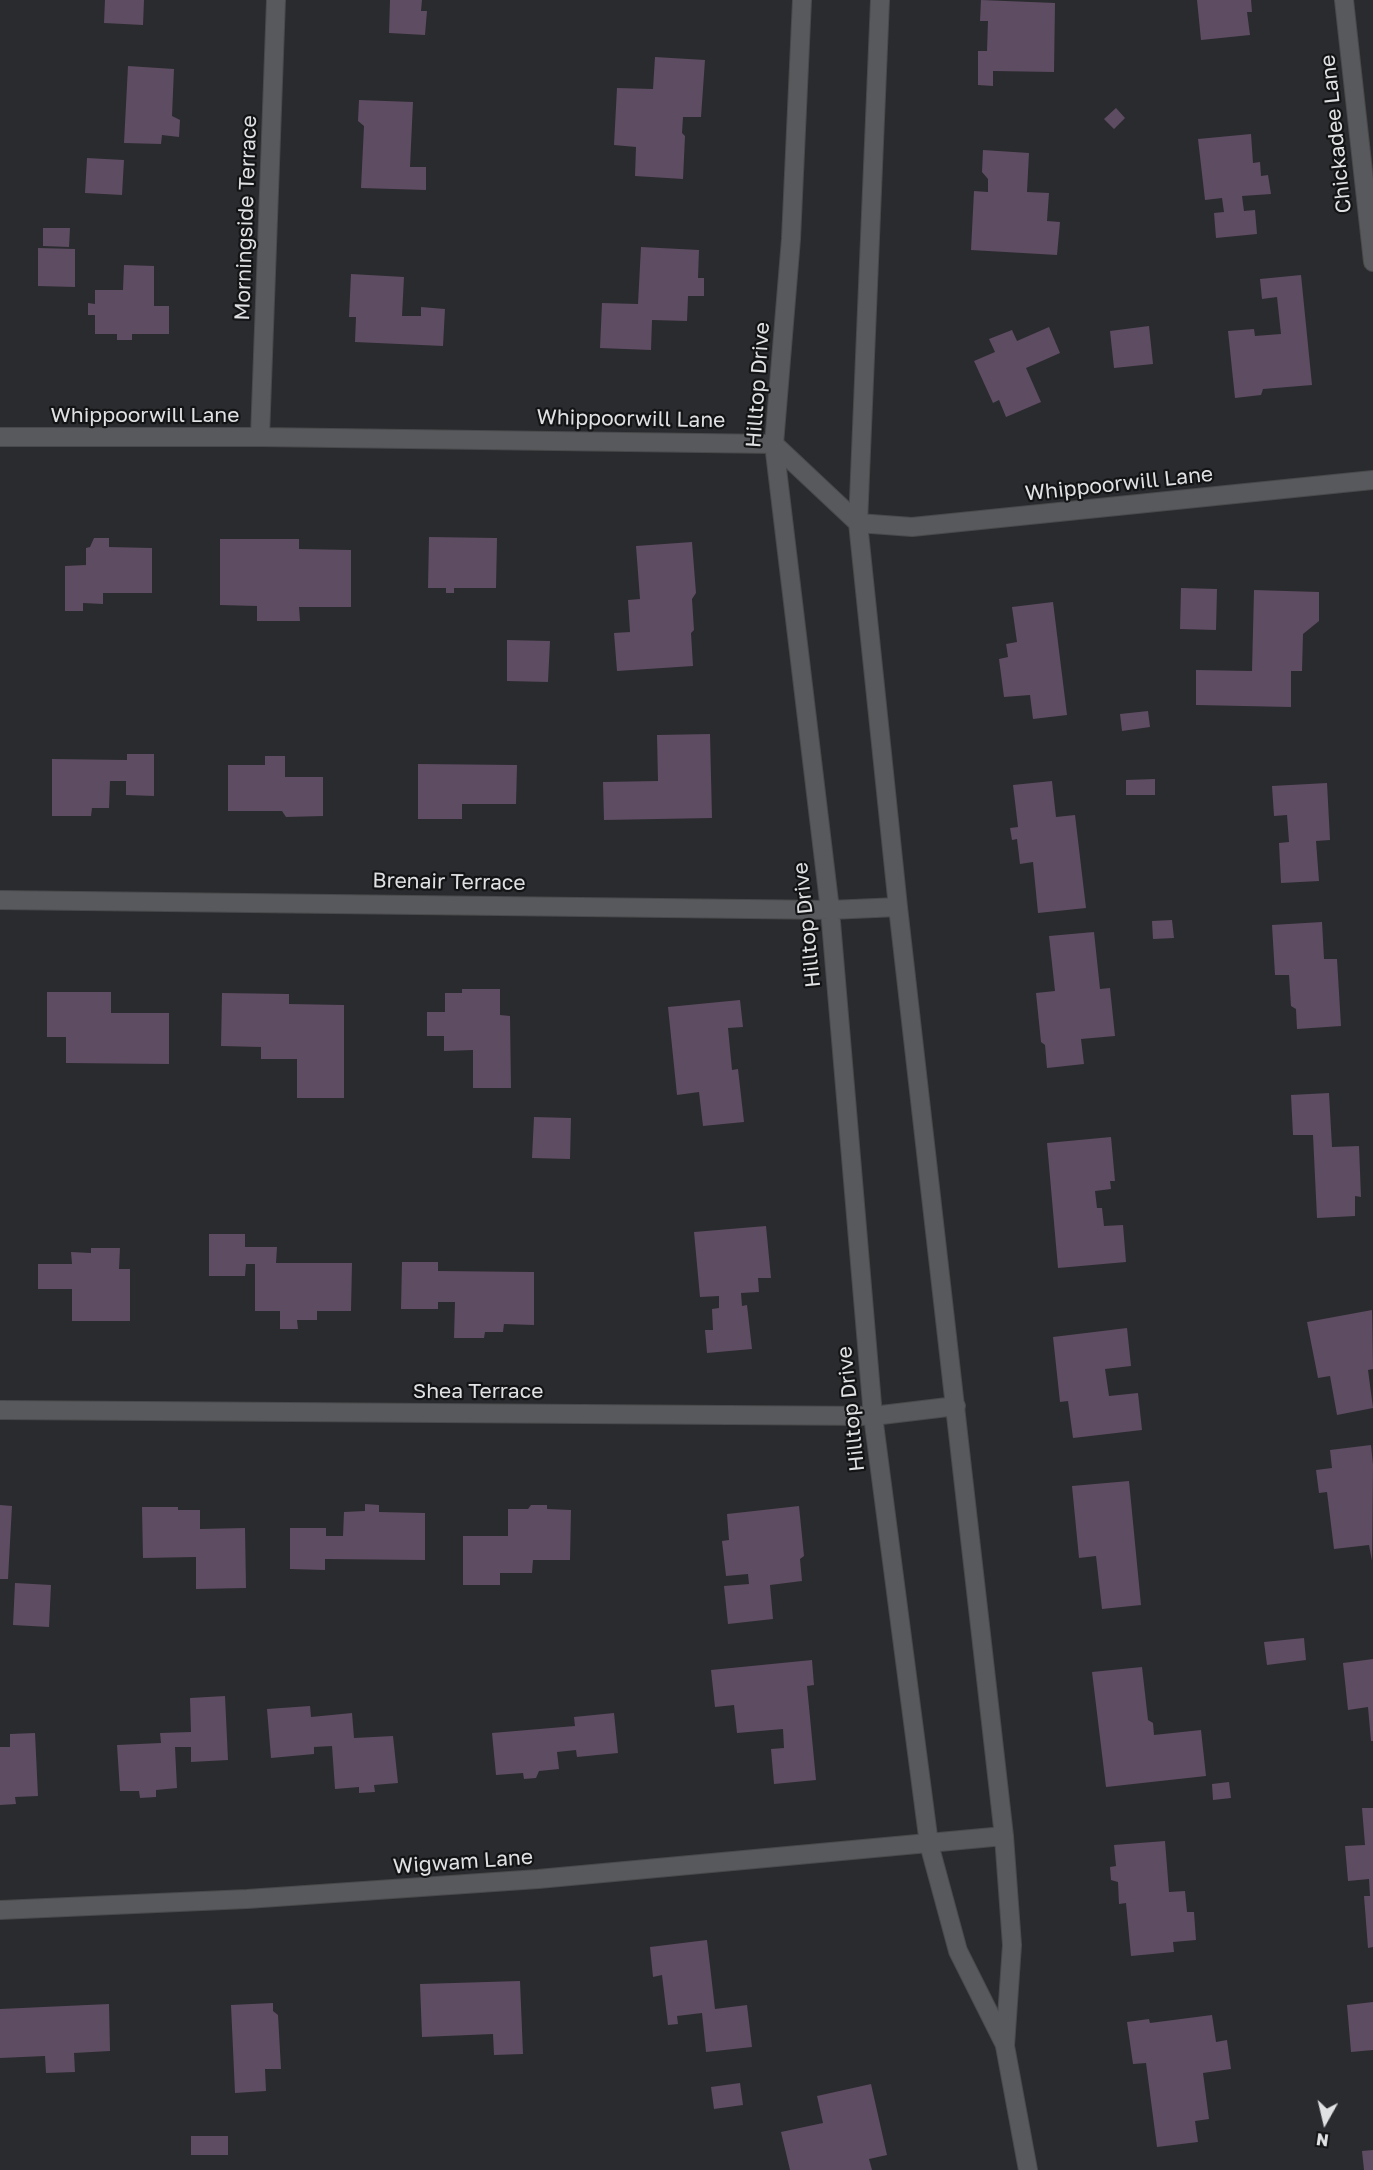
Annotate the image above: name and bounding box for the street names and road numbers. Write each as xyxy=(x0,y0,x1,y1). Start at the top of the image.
street label: Chickadee Lane xyxy=(1315,53,1357,215)
street label: Morningside Terrace xyxy=(230,115,262,321)
street label: Hilltop Drive xyxy=(741,321,775,449)
street label: Whippoorwill Lane xyxy=(51,402,239,428)
street label: Whippoorwill Lane xyxy=(536,405,726,433)
street label: Whippoorwill Lane xyxy=(1024,462,1214,506)
street label: Hilltop Drive xyxy=(788,861,826,989)
street label: Brenair Terrace xyxy=(372,868,526,896)
street label: Hilltop Drive xyxy=(832,1345,870,1473)
street label: Shea Terrace xyxy=(413,1378,543,1404)
street label: Wigwam Lane xyxy=(392,1845,534,1879)

